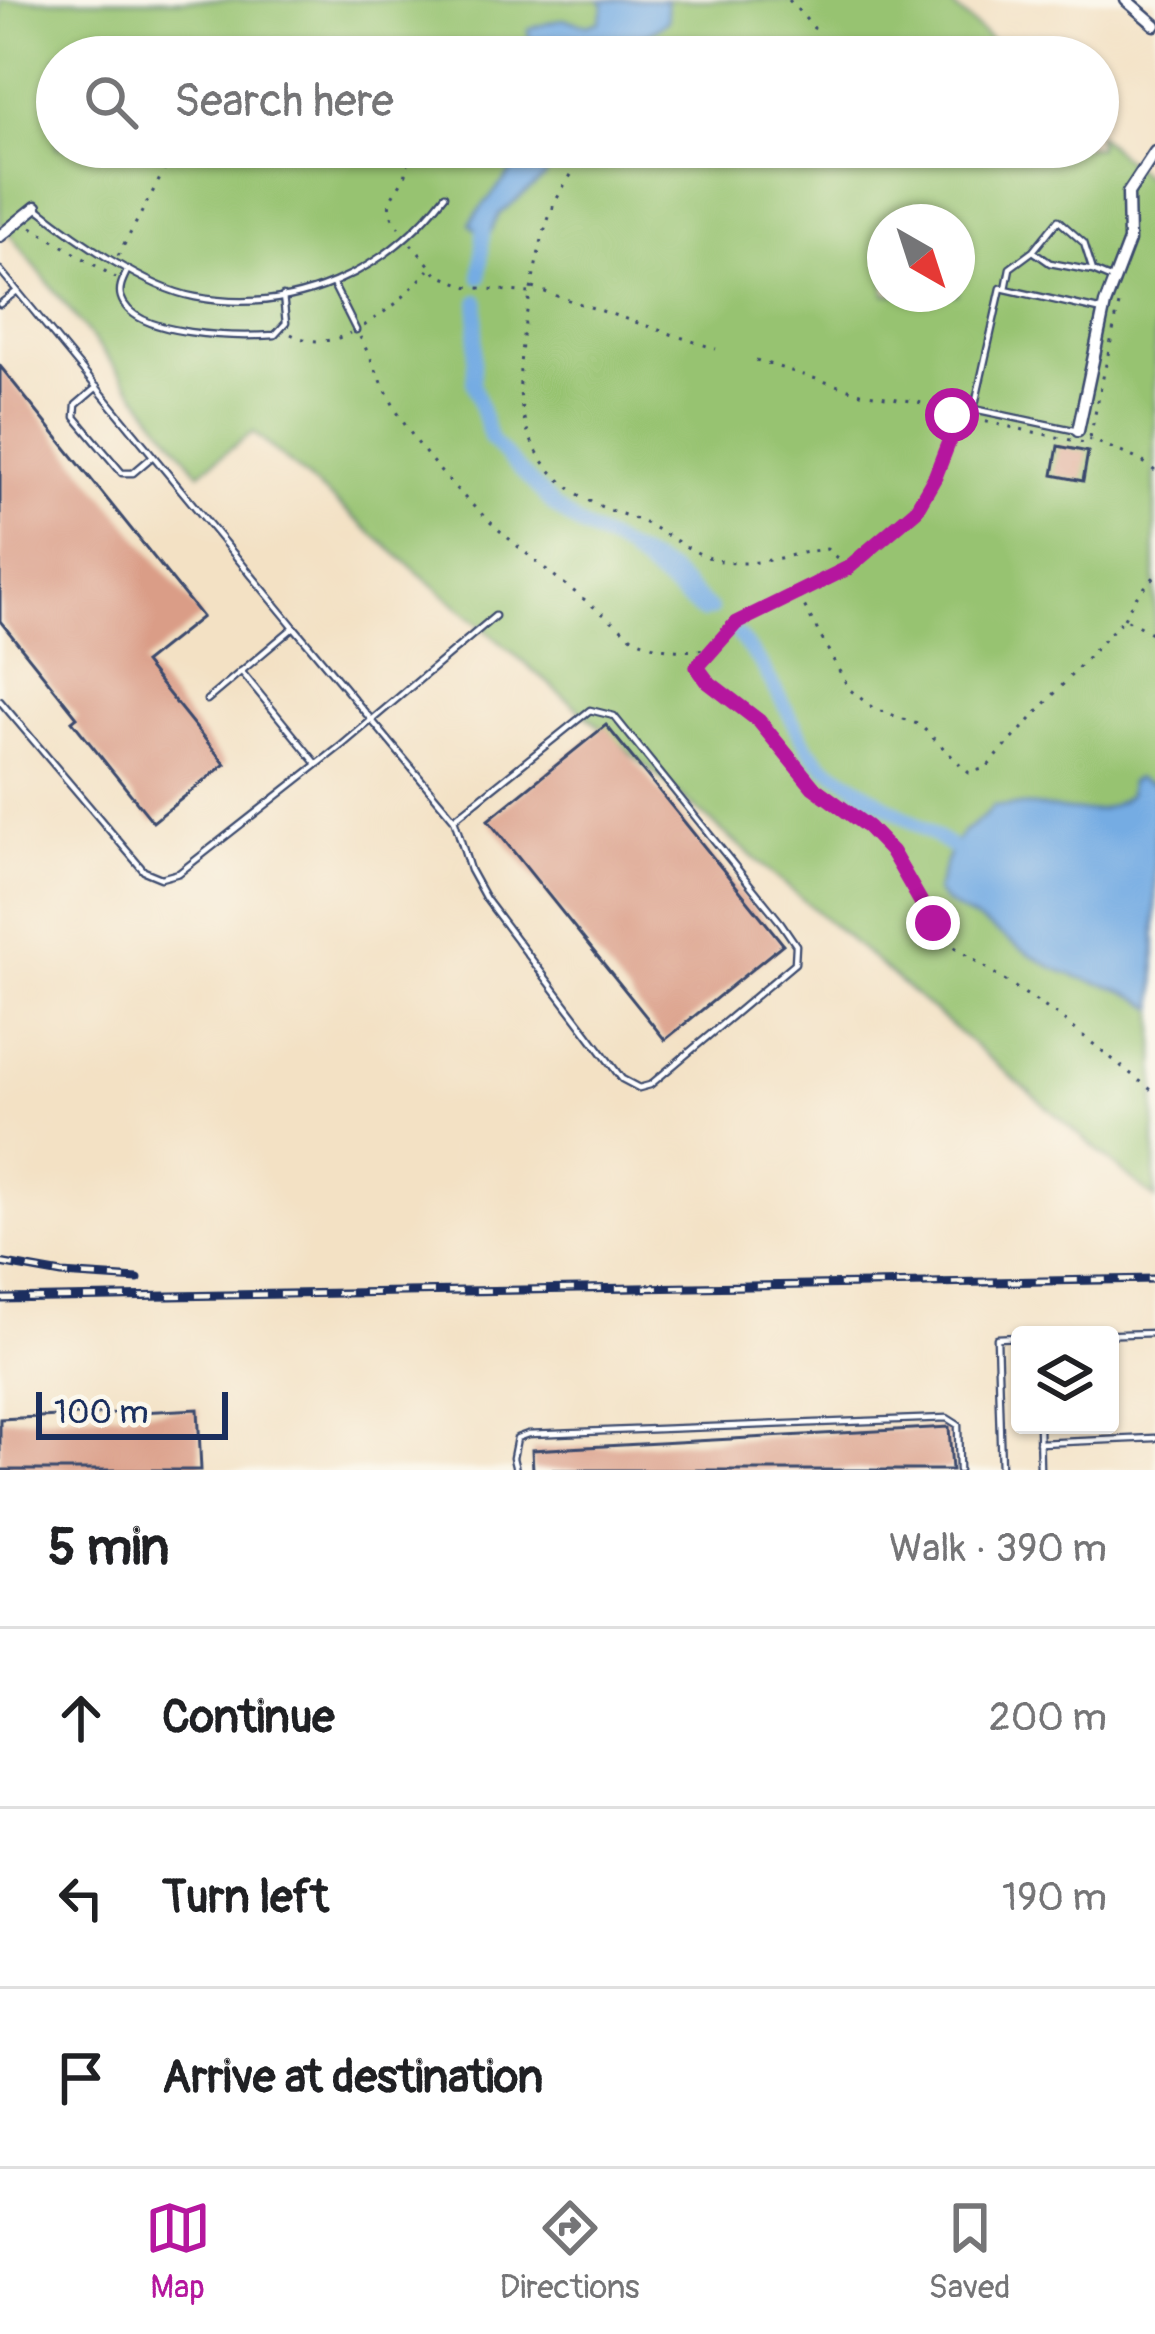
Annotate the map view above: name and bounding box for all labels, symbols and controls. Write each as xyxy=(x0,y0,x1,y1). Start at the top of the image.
search box xyxy=(36,36,1119,168)
icon: search xyxy=(78,69,144,135)
text: Search here xyxy=(174,74,394,130)
north arrow xyxy=(867,204,975,312)
route start xyxy=(925,388,979,442)
route end xyxy=(906,896,960,950)
map controls xyxy=(1011,1326,1119,1434)
button: layers xyxy=(1011,1326,1119,1434)
scale bar xyxy=(36,1386,228,1439)
text: 100 m xyxy=(54,1392,148,1433)
text: 5 min xyxy=(48,1516,169,1580)
text: Walk · 390 m xyxy=(889,1524,1107,1573)
icon: ahead xyxy=(48,1685,114,1751)
text: Continue xyxy=(162,1690,335,1746)
text: 200 m xyxy=(989,1693,1107,1742)
icon: left xyxy=(48,1865,114,1931)
text: Turn left xyxy=(162,1870,329,1926)
text: 190 m xyxy=(1002,1873,1107,1922)
icon: arrive xyxy=(48,2045,114,2111)
text: Arrive at destination xyxy=(162,2050,543,2106)
tab: Map xyxy=(145,2195,211,2308)
tab: Directions xyxy=(500,2195,640,2308)
tab: Saved xyxy=(929,2195,1010,2308)

